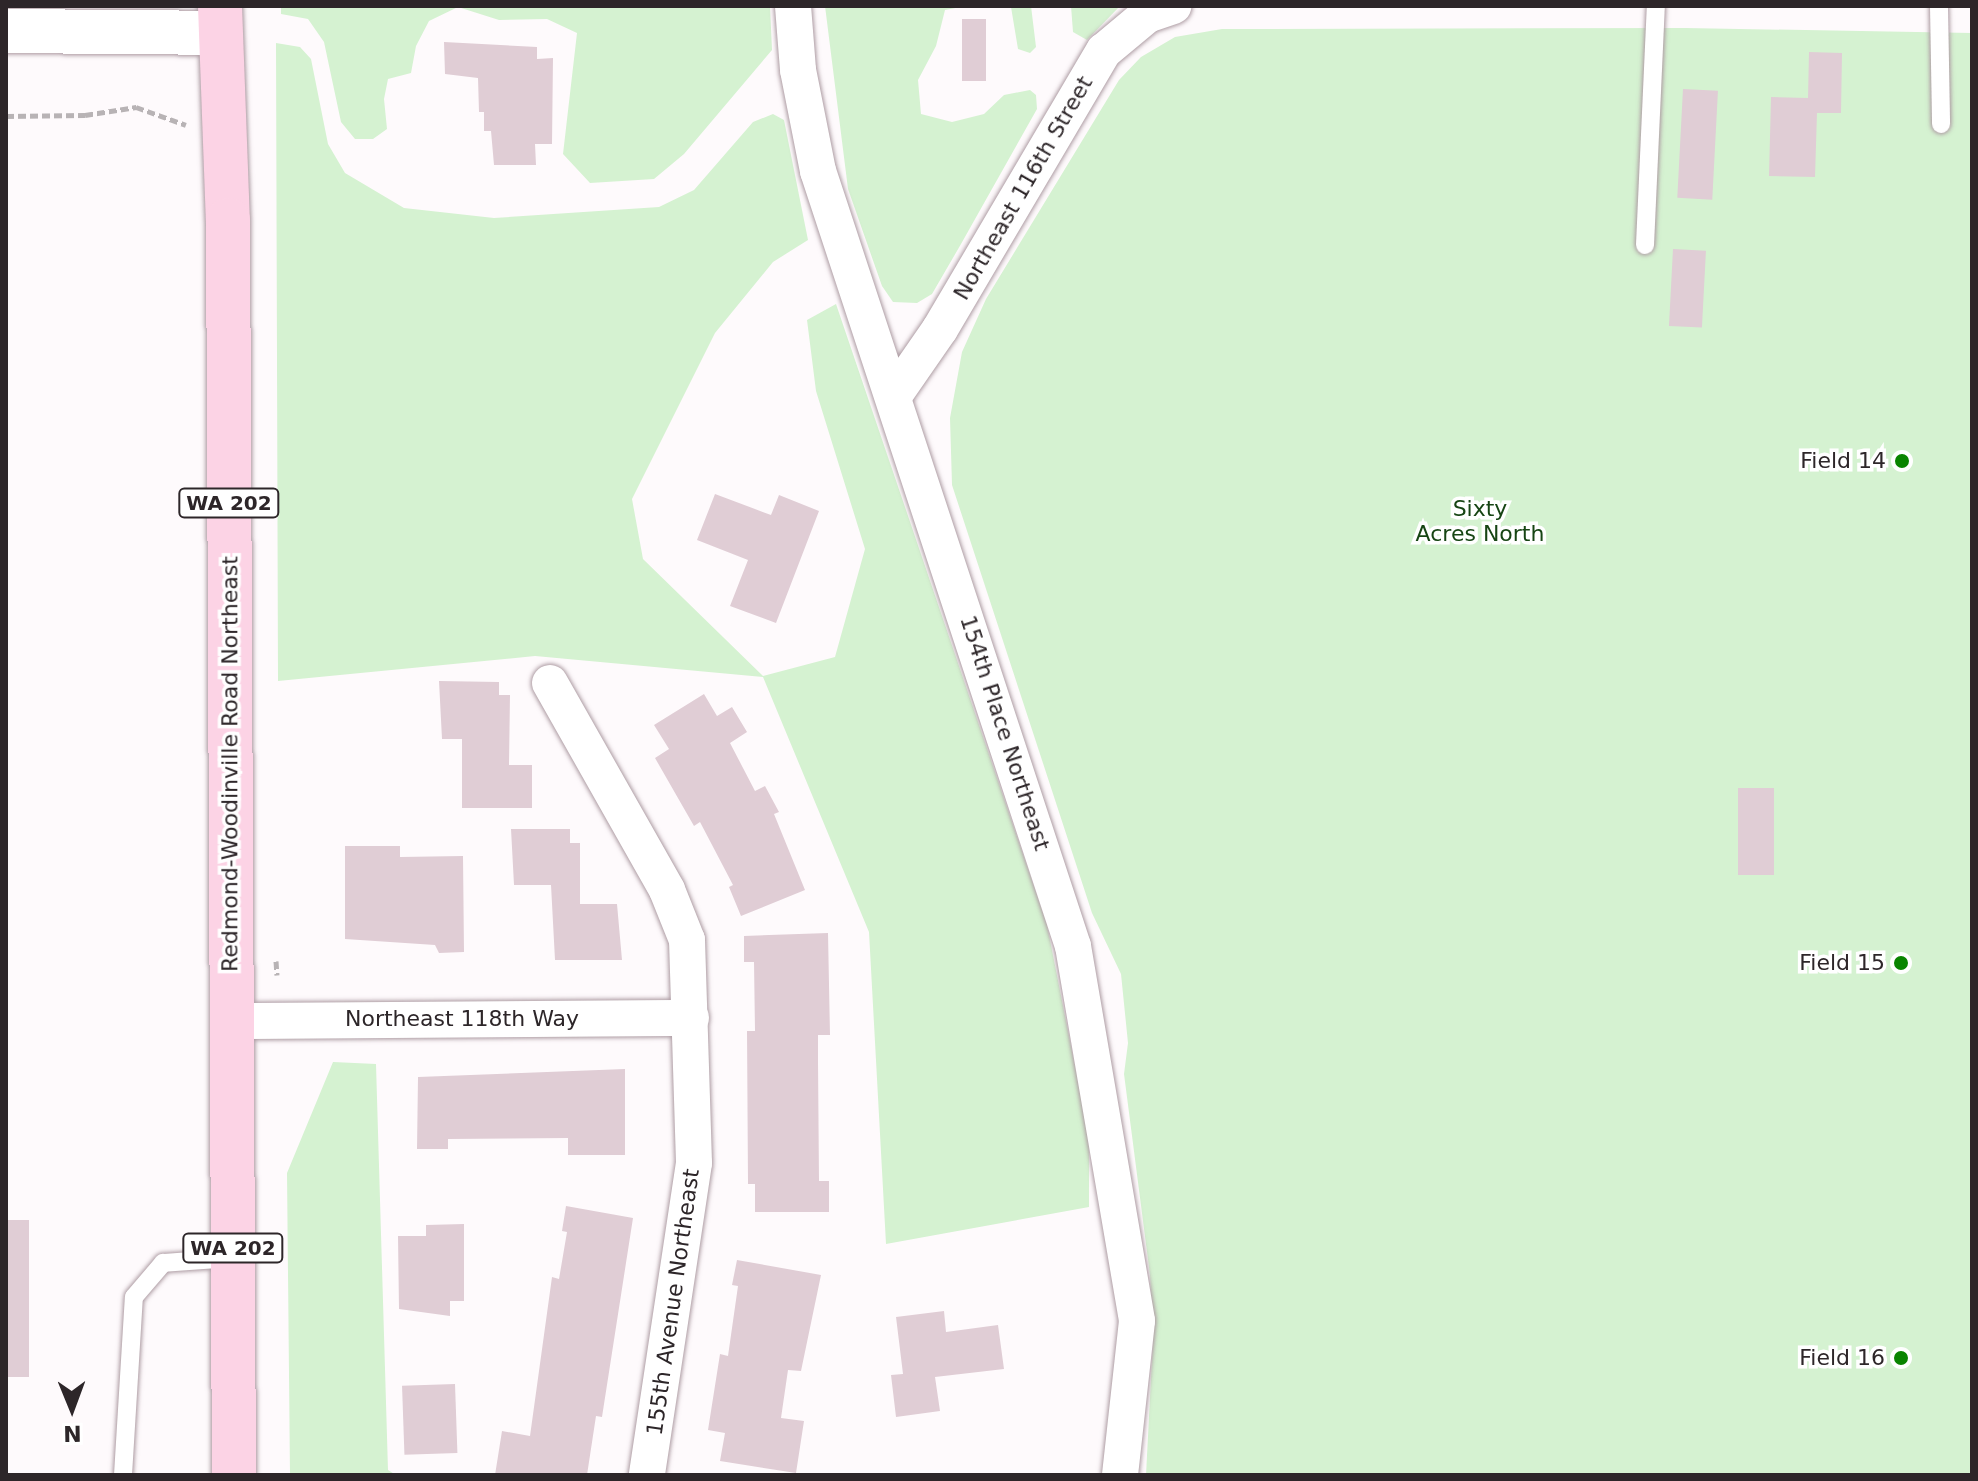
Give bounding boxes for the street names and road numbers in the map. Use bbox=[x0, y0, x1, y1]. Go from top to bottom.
street label: Northeast 116th Street bbox=[948, 71, 1098, 305]
road number: WA 202 bbox=[177, 487, 281, 519]
street label: Redmond-Woodinville Road Northeast bbox=[217, 556, 243, 972]
street label: 154th Place Northeast bbox=[954, 612, 1056, 854]
street label: Northeast 118th Way bbox=[345, 1006, 579, 1032]
street label: 155th Avenue Northeast bbox=[641, 1167, 705, 1437]
road number: WA 202 bbox=[181, 1232, 285, 1264]

